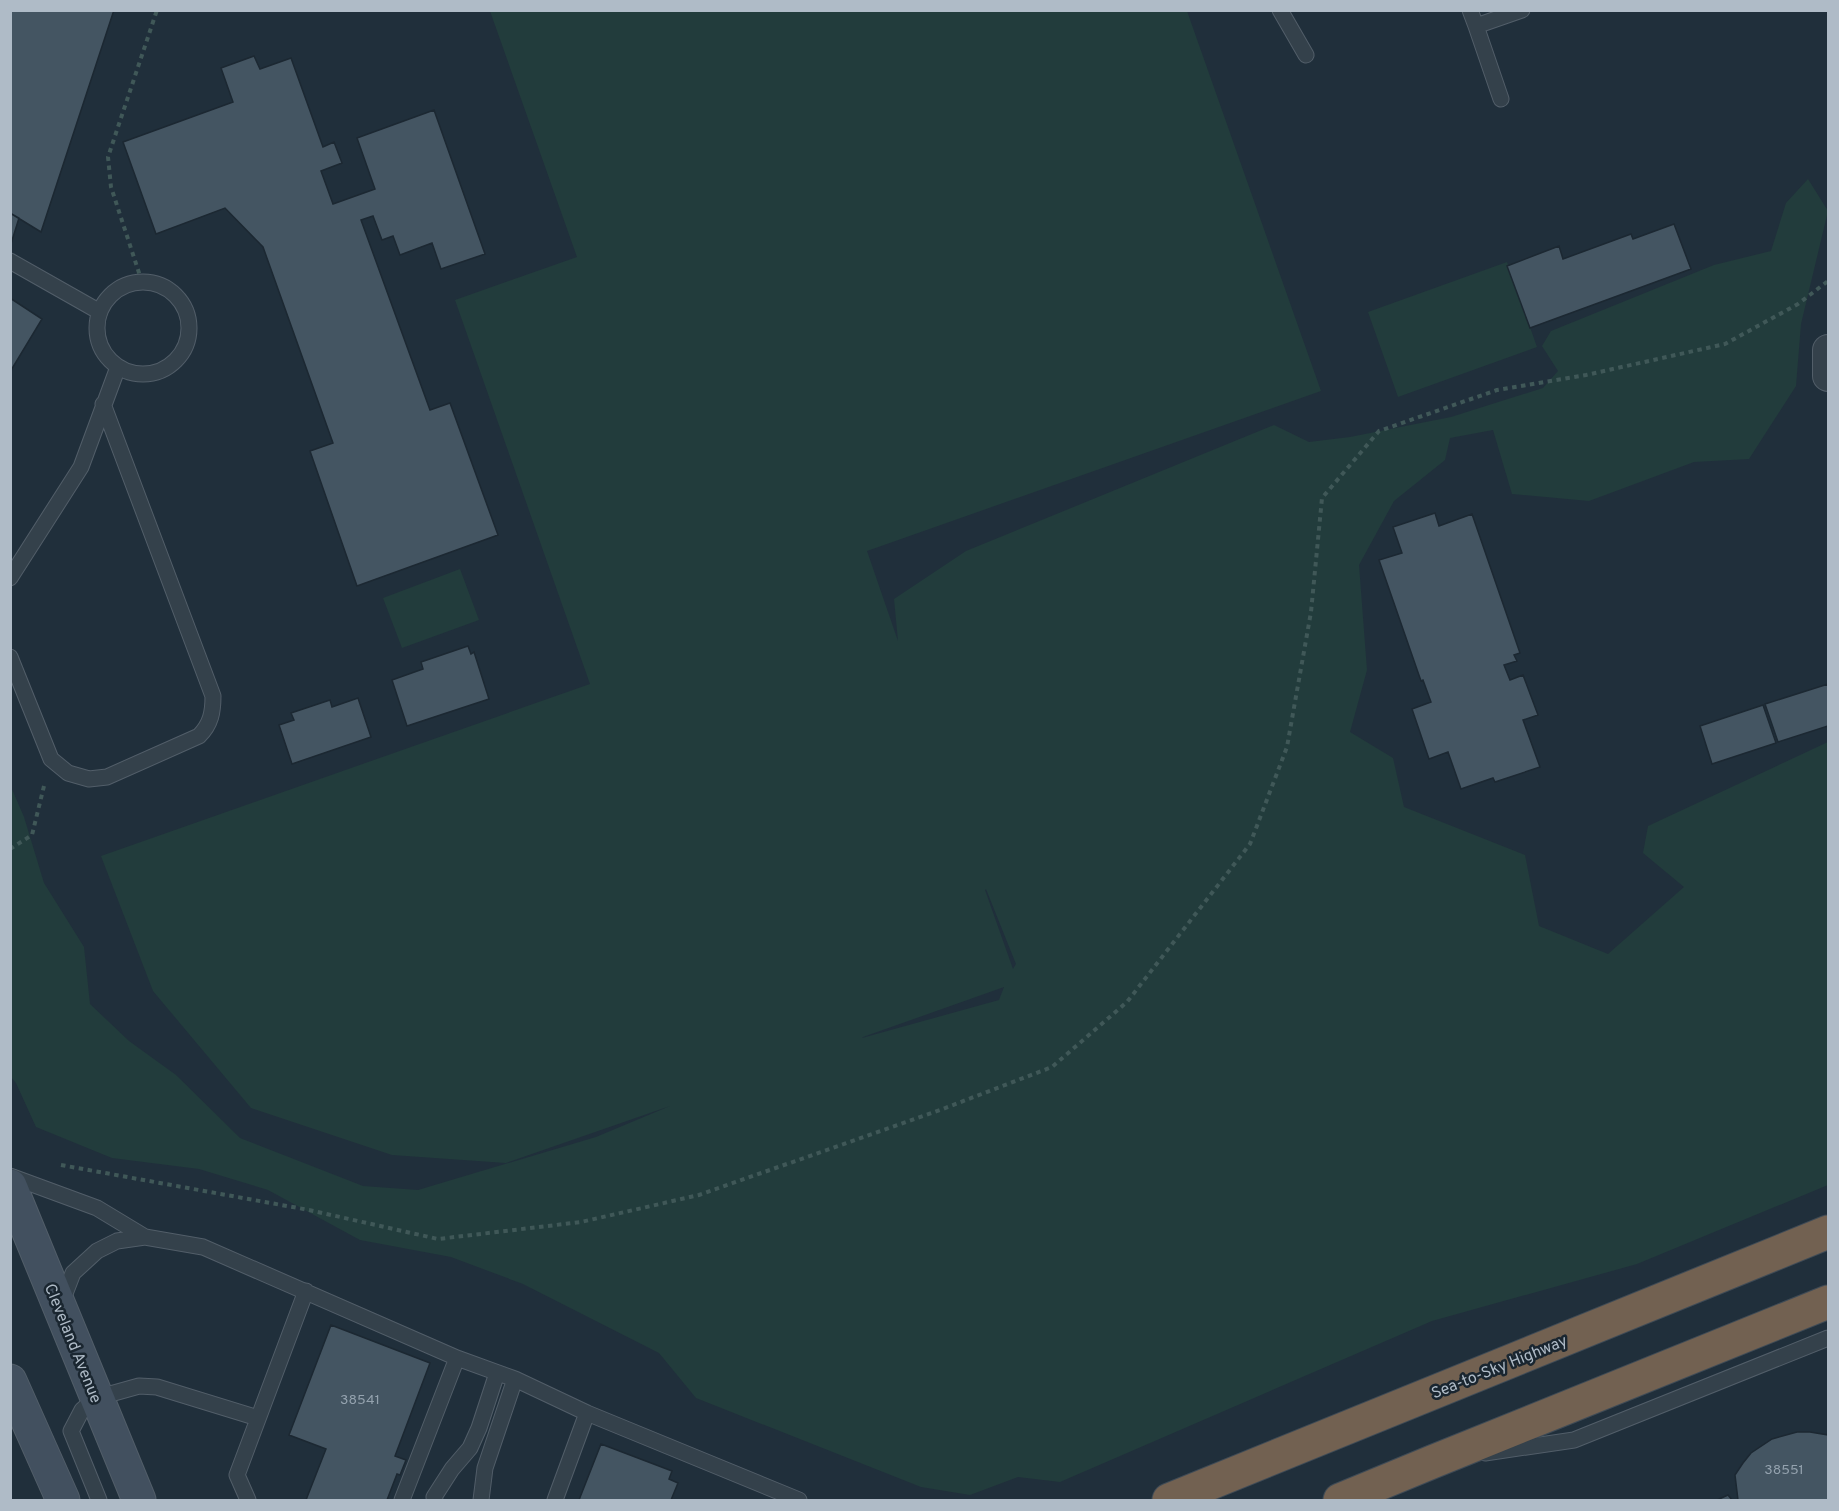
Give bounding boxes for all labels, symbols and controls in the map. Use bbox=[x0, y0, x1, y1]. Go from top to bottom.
street label: Cleveland Avenue bbox=[39, 1281, 105, 1406]
street label: Sea-to-Sky Highway bbox=[1429, 1331, 1571, 1404]
house number: 38541 bbox=[340, 1392, 380, 1409]
house number: 38551 bbox=[1764, 1462, 1804, 1479]

